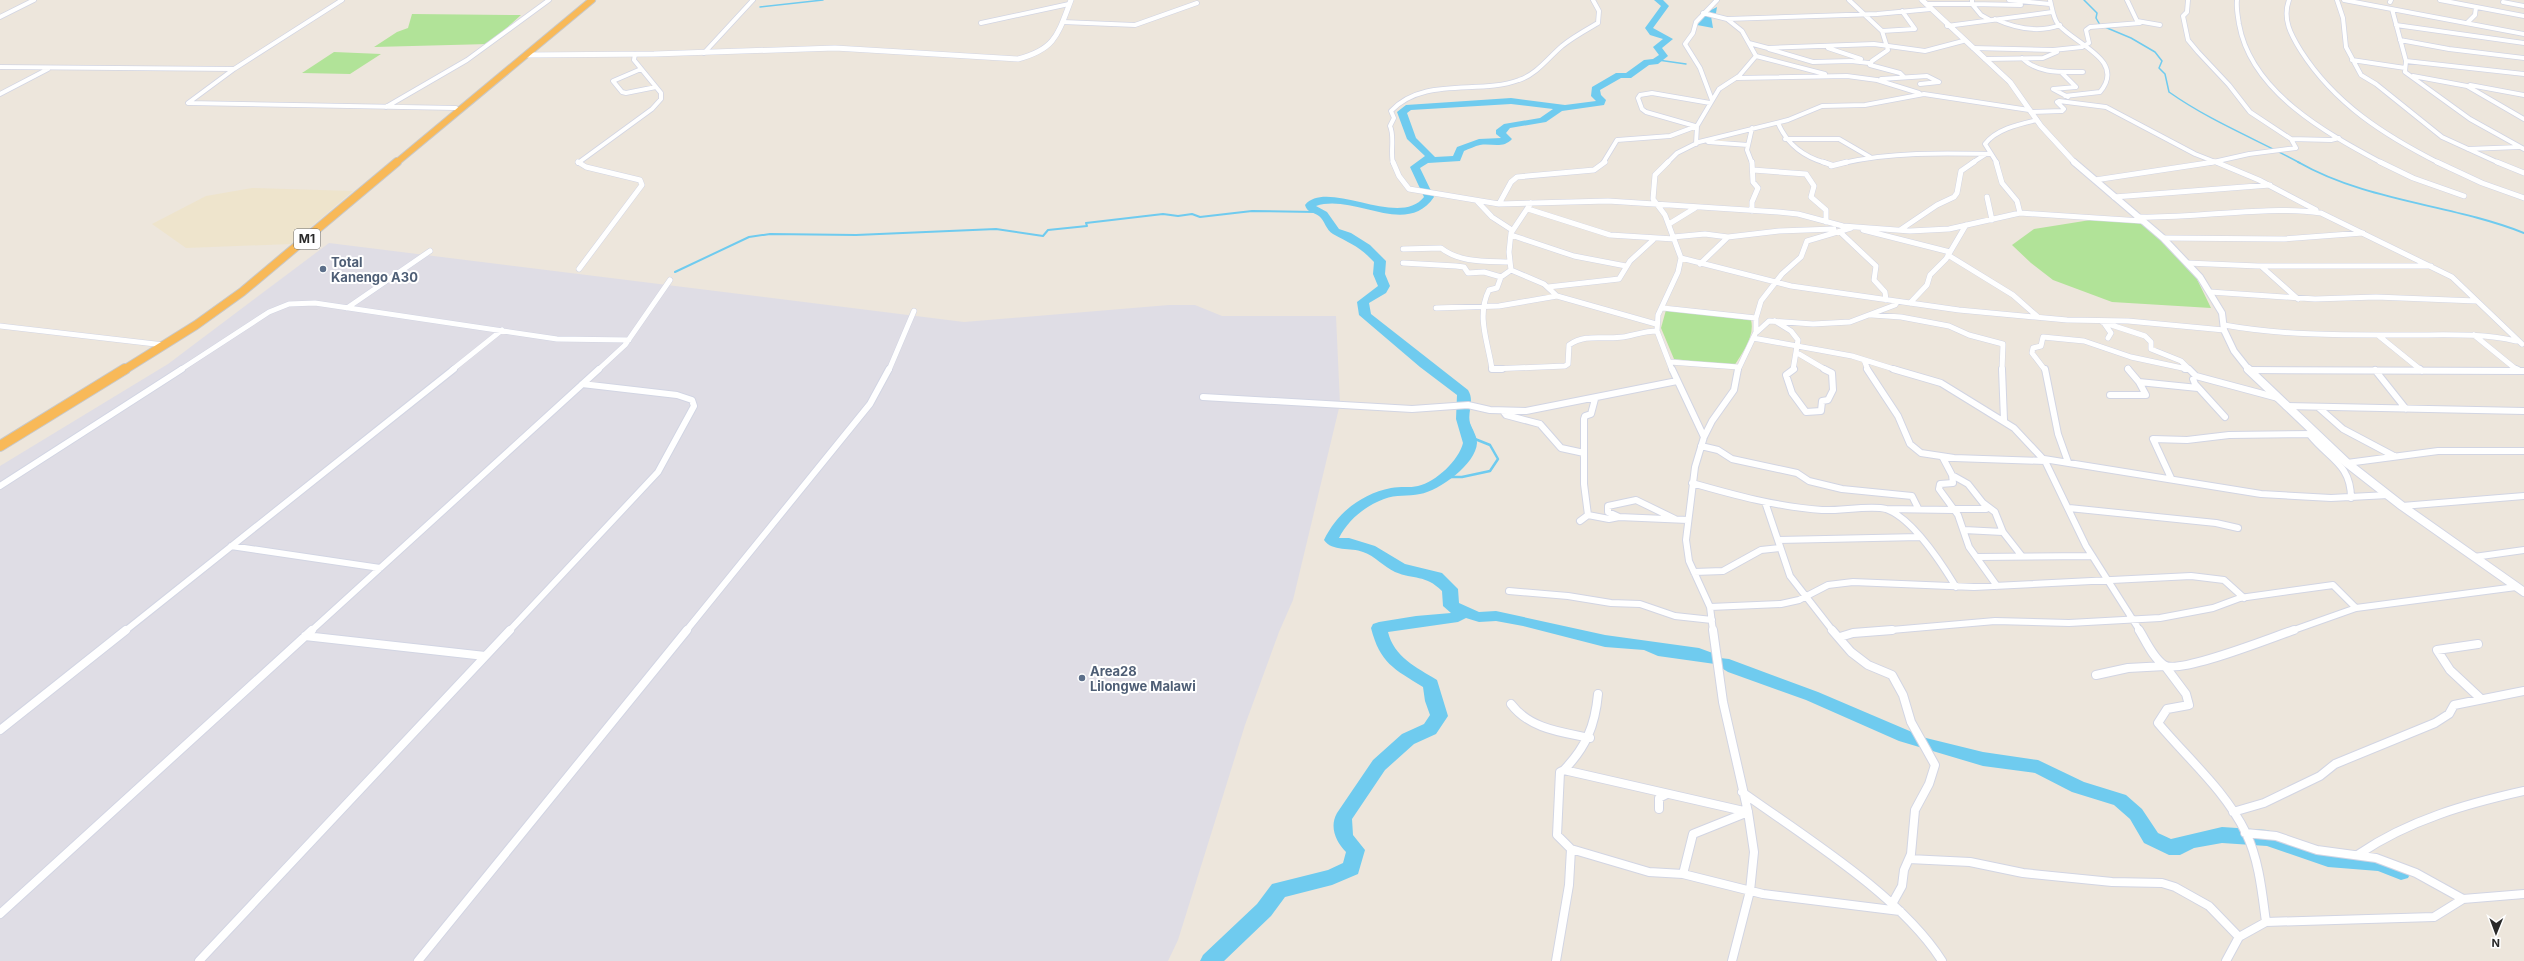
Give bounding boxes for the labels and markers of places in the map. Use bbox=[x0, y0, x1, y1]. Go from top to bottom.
place label: Total Kanengo A30 bbox=[331, 254, 418, 285]
marker: Total Kanengo A30 bbox=[318, 264, 328, 274]
place label: Area28 Lilongwe Malawi bbox=[1090, 663, 1196, 694]
marker: Area28 Lilongwe Malawi bbox=[1077, 673, 1087, 683]

